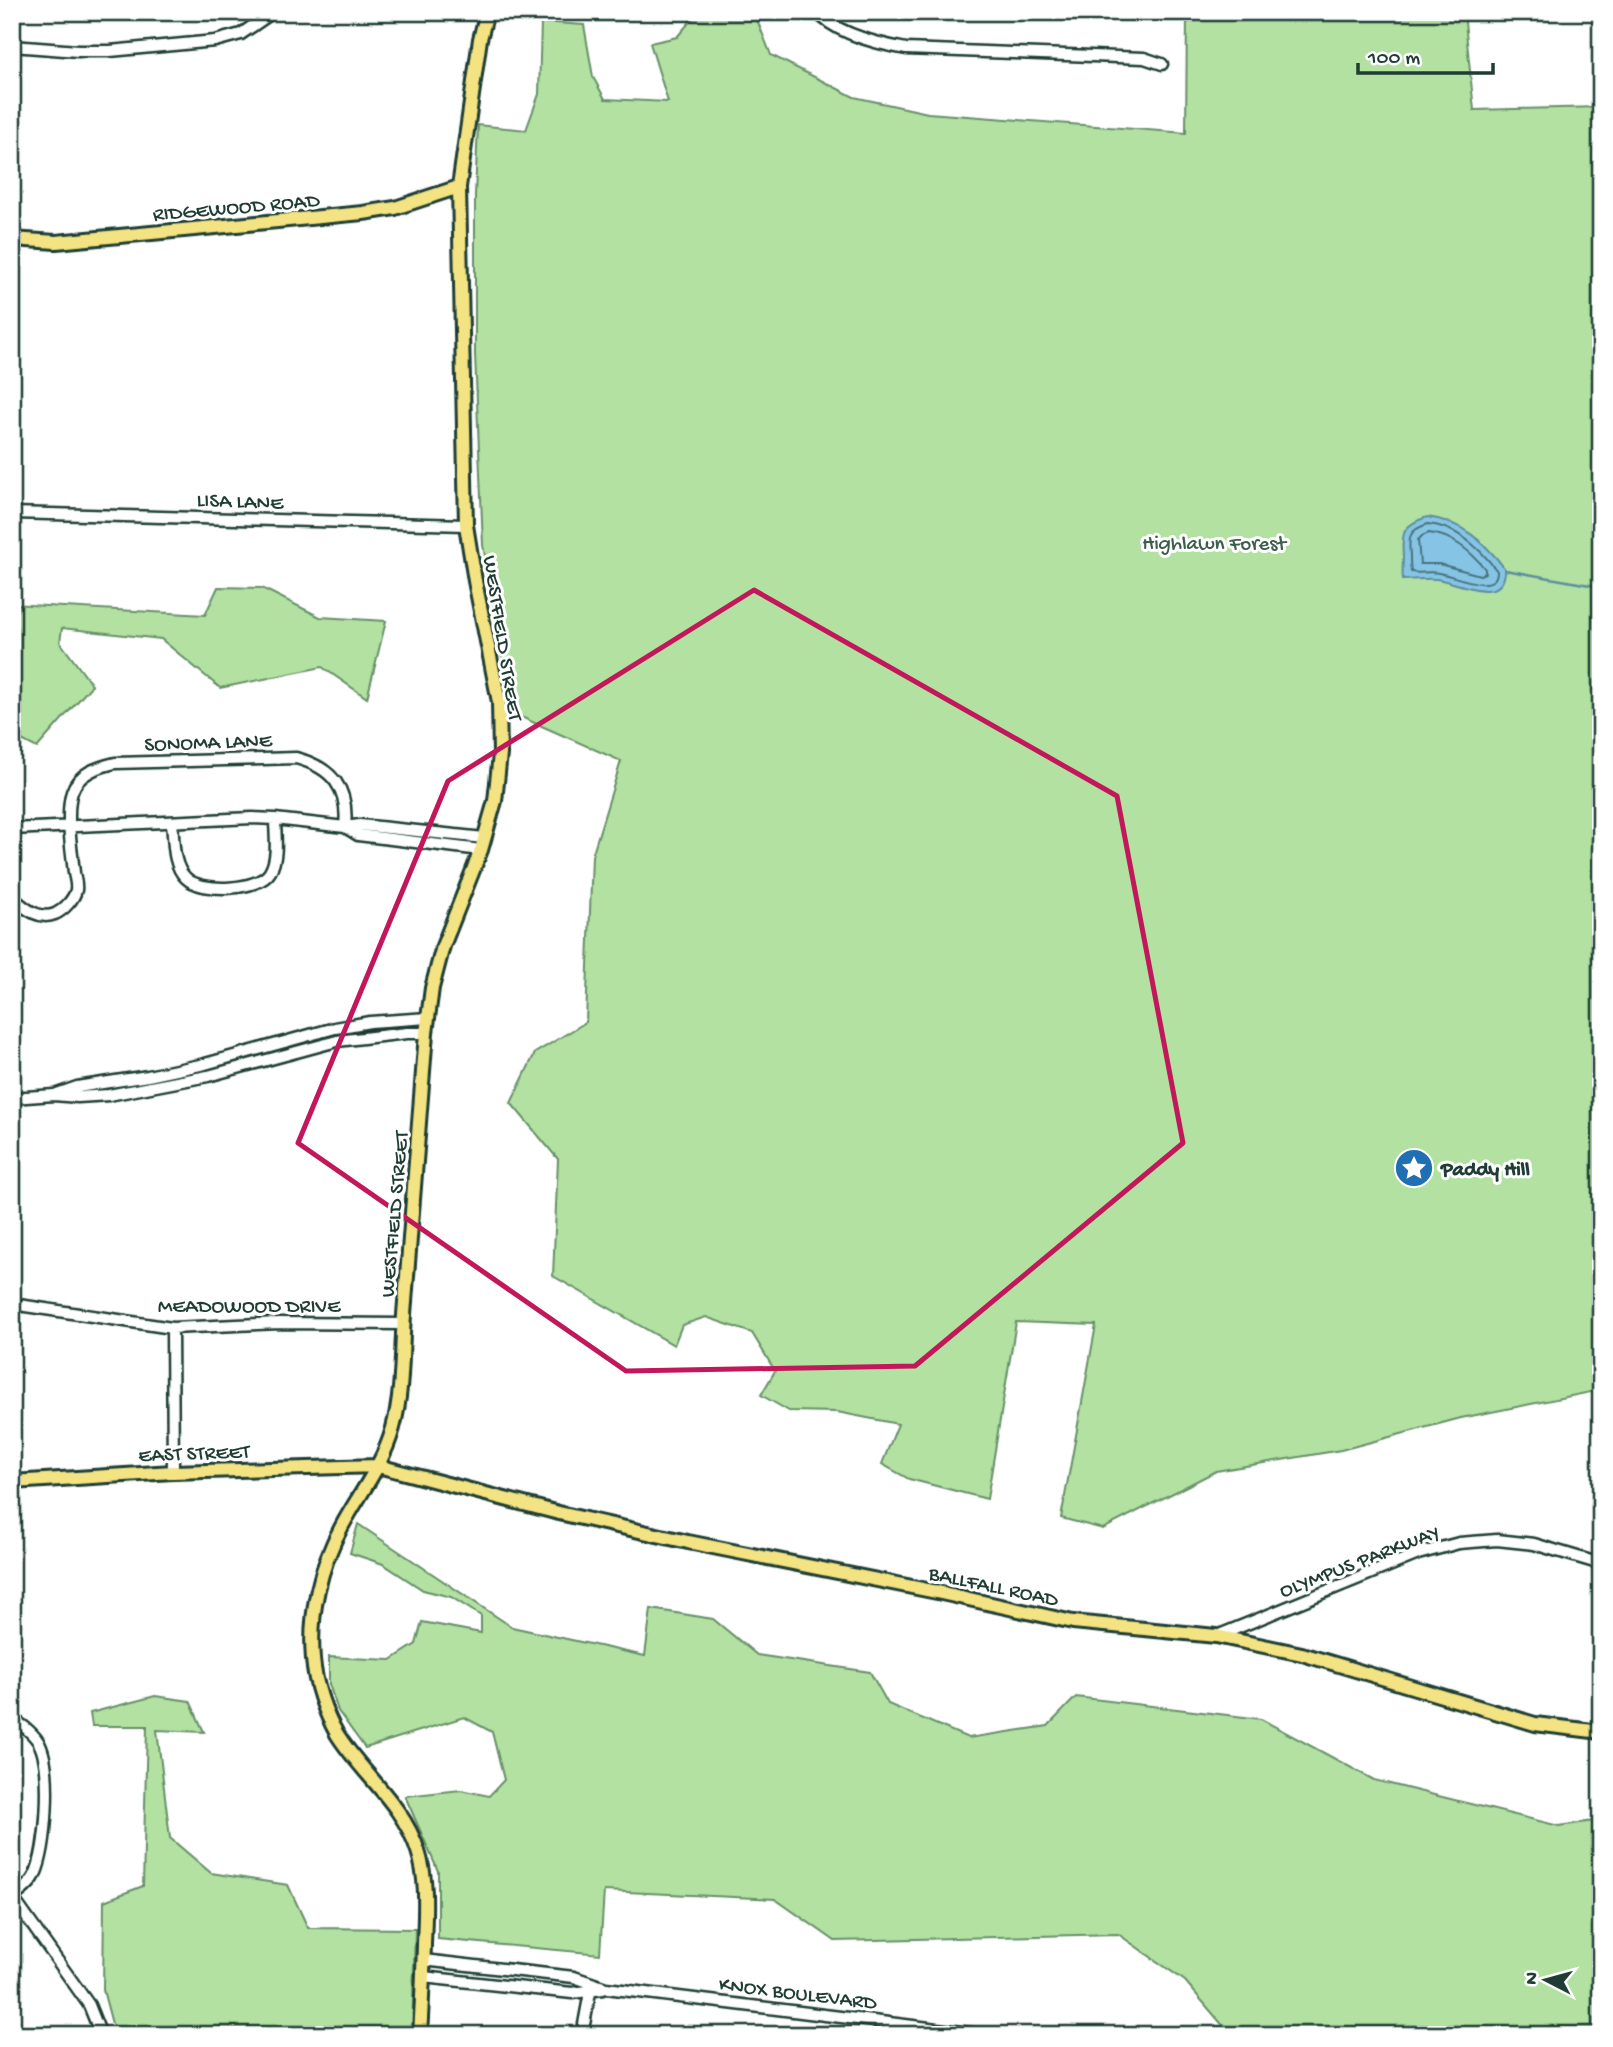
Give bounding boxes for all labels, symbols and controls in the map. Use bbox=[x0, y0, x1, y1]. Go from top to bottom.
scale bar bbox=[1358, 32, 1492, 76]
text: 100 m bbox=[1367, 47, 1420, 72]
street label: RIDGEWOOD ROAD bbox=[152, 190, 321, 229]
street label: LISA LANE bbox=[196, 489, 285, 518]
park label: Highlawn Forest bbox=[1142, 533, 1288, 558]
street label: WESTFIELD STREET bbox=[475, 554, 526, 724]
street label: SONOMA LANE bbox=[144, 730, 273, 759]
street label: WESTFIELD STREET bbox=[377, 1129, 416, 1299]
place icon: Paddy Hill bbox=[1393, 1147, 1435, 1189]
place label: Paddy Hill bbox=[1440, 1159, 1530, 1184]
street label: MEADOWOOD DRIVE bbox=[158, 1296, 341, 1321]
street label: EAST STREET bbox=[138, 1441, 251, 1470]
street label: OLYMPUS PARKWAY bbox=[1277, 1521, 1444, 1605]
street label: BALLFALL ROAD bbox=[925, 1562, 1061, 1614]
north arrow bbox=[1512, 1946, 1582, 2016]
text: N bbox=[1520, 1971, 1545, 1986]
street label: KNOX BOULEVARD bbox=[717, 1973, 878, 2018]

